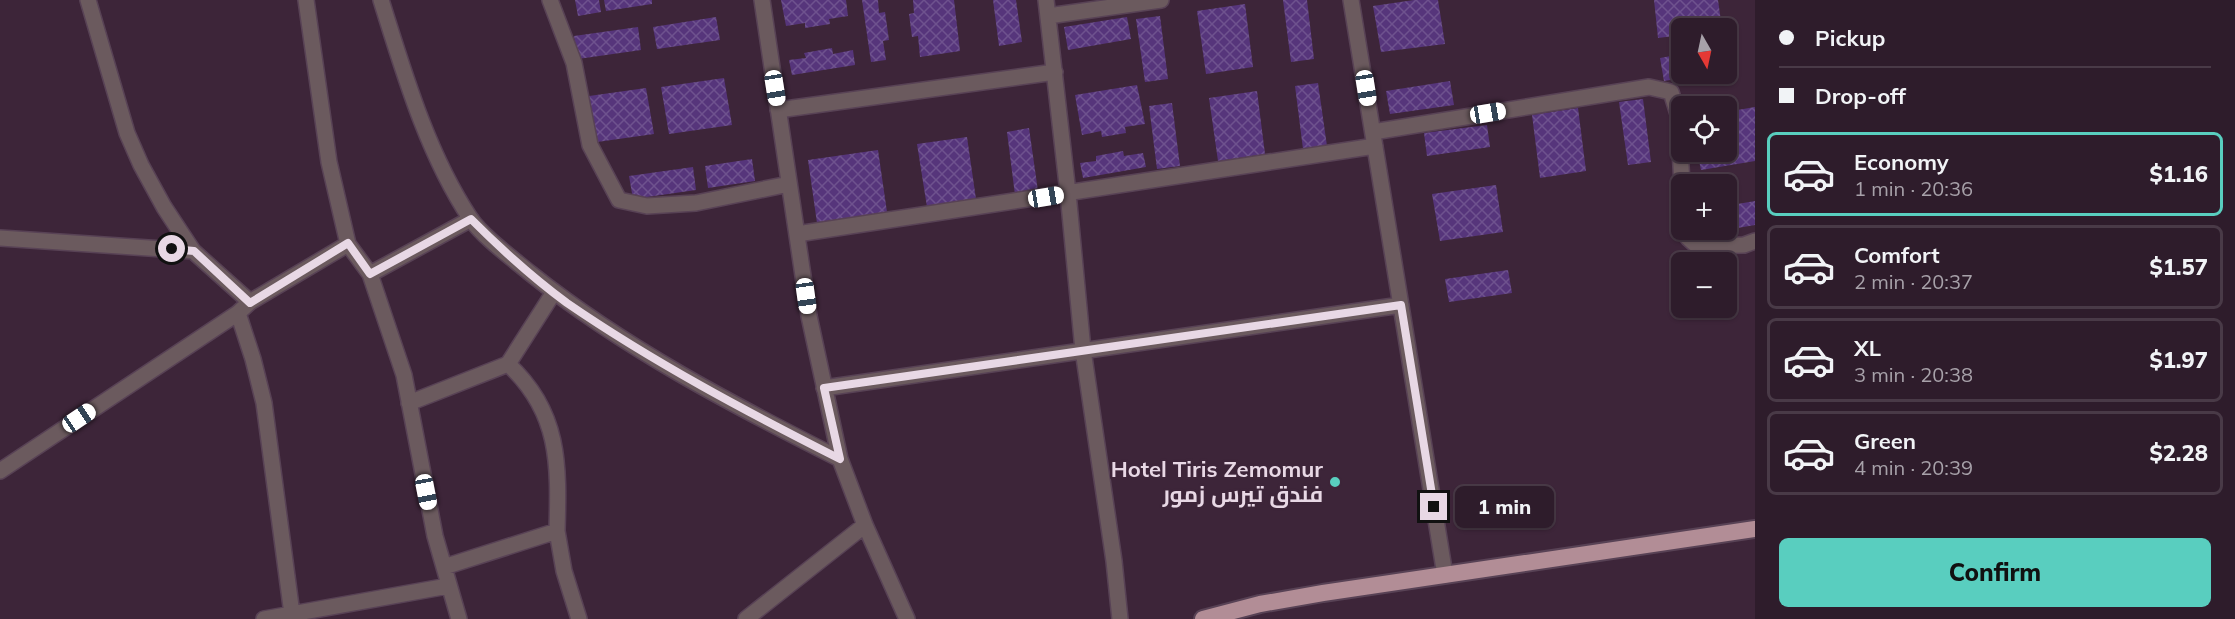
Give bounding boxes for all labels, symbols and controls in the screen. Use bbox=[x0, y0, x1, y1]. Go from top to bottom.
north arrow bbox=[1671, 18, 1737, 84]
map controls bbox=[1671, 18, 1737, 318]
text: Pickup bbox=[1815, 24, 1885, 52]
car bbox=[763, 69, 787, 107]
car bbox=[1354, 69, 1378, 107]
text: Drop-off bbox=[1815, 82, 1906, 110]
button: locate bbox=[1671, 96, 1737, 162]
car bbox=[1469, 101, 1507, 125]
icon: car bbox=[1782, 147, 1836, 201]
text: Economy bbox=[1854, 148, 1949, 176]
text: $1.16 bbox=[2149, 160, 2208, 188]
button: + bbox=[1671, 174, 1737, 240]
text: 1 min · 20:36 bbox=[1854, 176, 1973, 201]
car bbox=[1027, 185, 1065, 209]
route start bbox=[158, 235, 185, 262]
icon: car bbox=[1782, 240, 1836, 294]
text: Comfort bbox=[1854, 241, 1940, 269]
button: − bbox=[1671, 252, 1737, 318]
text: $1.57 bbox=[2149, 253, 2208, 281]
text: 2 min · 20:37 bbox=[1854, 269, 1973, 294]
car bbox=[795, 277, 817, 315]
icon: car bbox=[1782, 333, 1836, 387]
text: XL bbox=[1854, 334, 1881, 362]
text: $1.97 bbox=[2149, 346, 2208, 374]
text: 3 min · 20:38 bbox=[1854, 362, 1973, 387]
car bbox=[59, 400, 99, 436]
icon: car bbox=[1782, 426, 1836, 480]
text: Green bbox=[1854, 427, 1916, 455]
text: $2.28 bbox=[2149, 439, 2208, 467]
place label: Hotel Tiris Zemomur فندق تيرس زمور bbox=[1111, 455, 1323, 508]
text: 4 min · 20:39 bbox=[1854, 455, 1973, 480]
car bbox=[414, 473, 438, 511]
marker: Hotel Tiris Zemomur فندق تيرس زمور bbox=[1328, 475, 1342, 489]
callout: 1 min bbox=[1455, 486, 1554, 528]
route end bbox=[1420, 493, 1447, 520]
text: 1 min bbox=[1478, 494, 1531, 519]
button: Confirm bbox=[1779, 538, 2211, 607]

